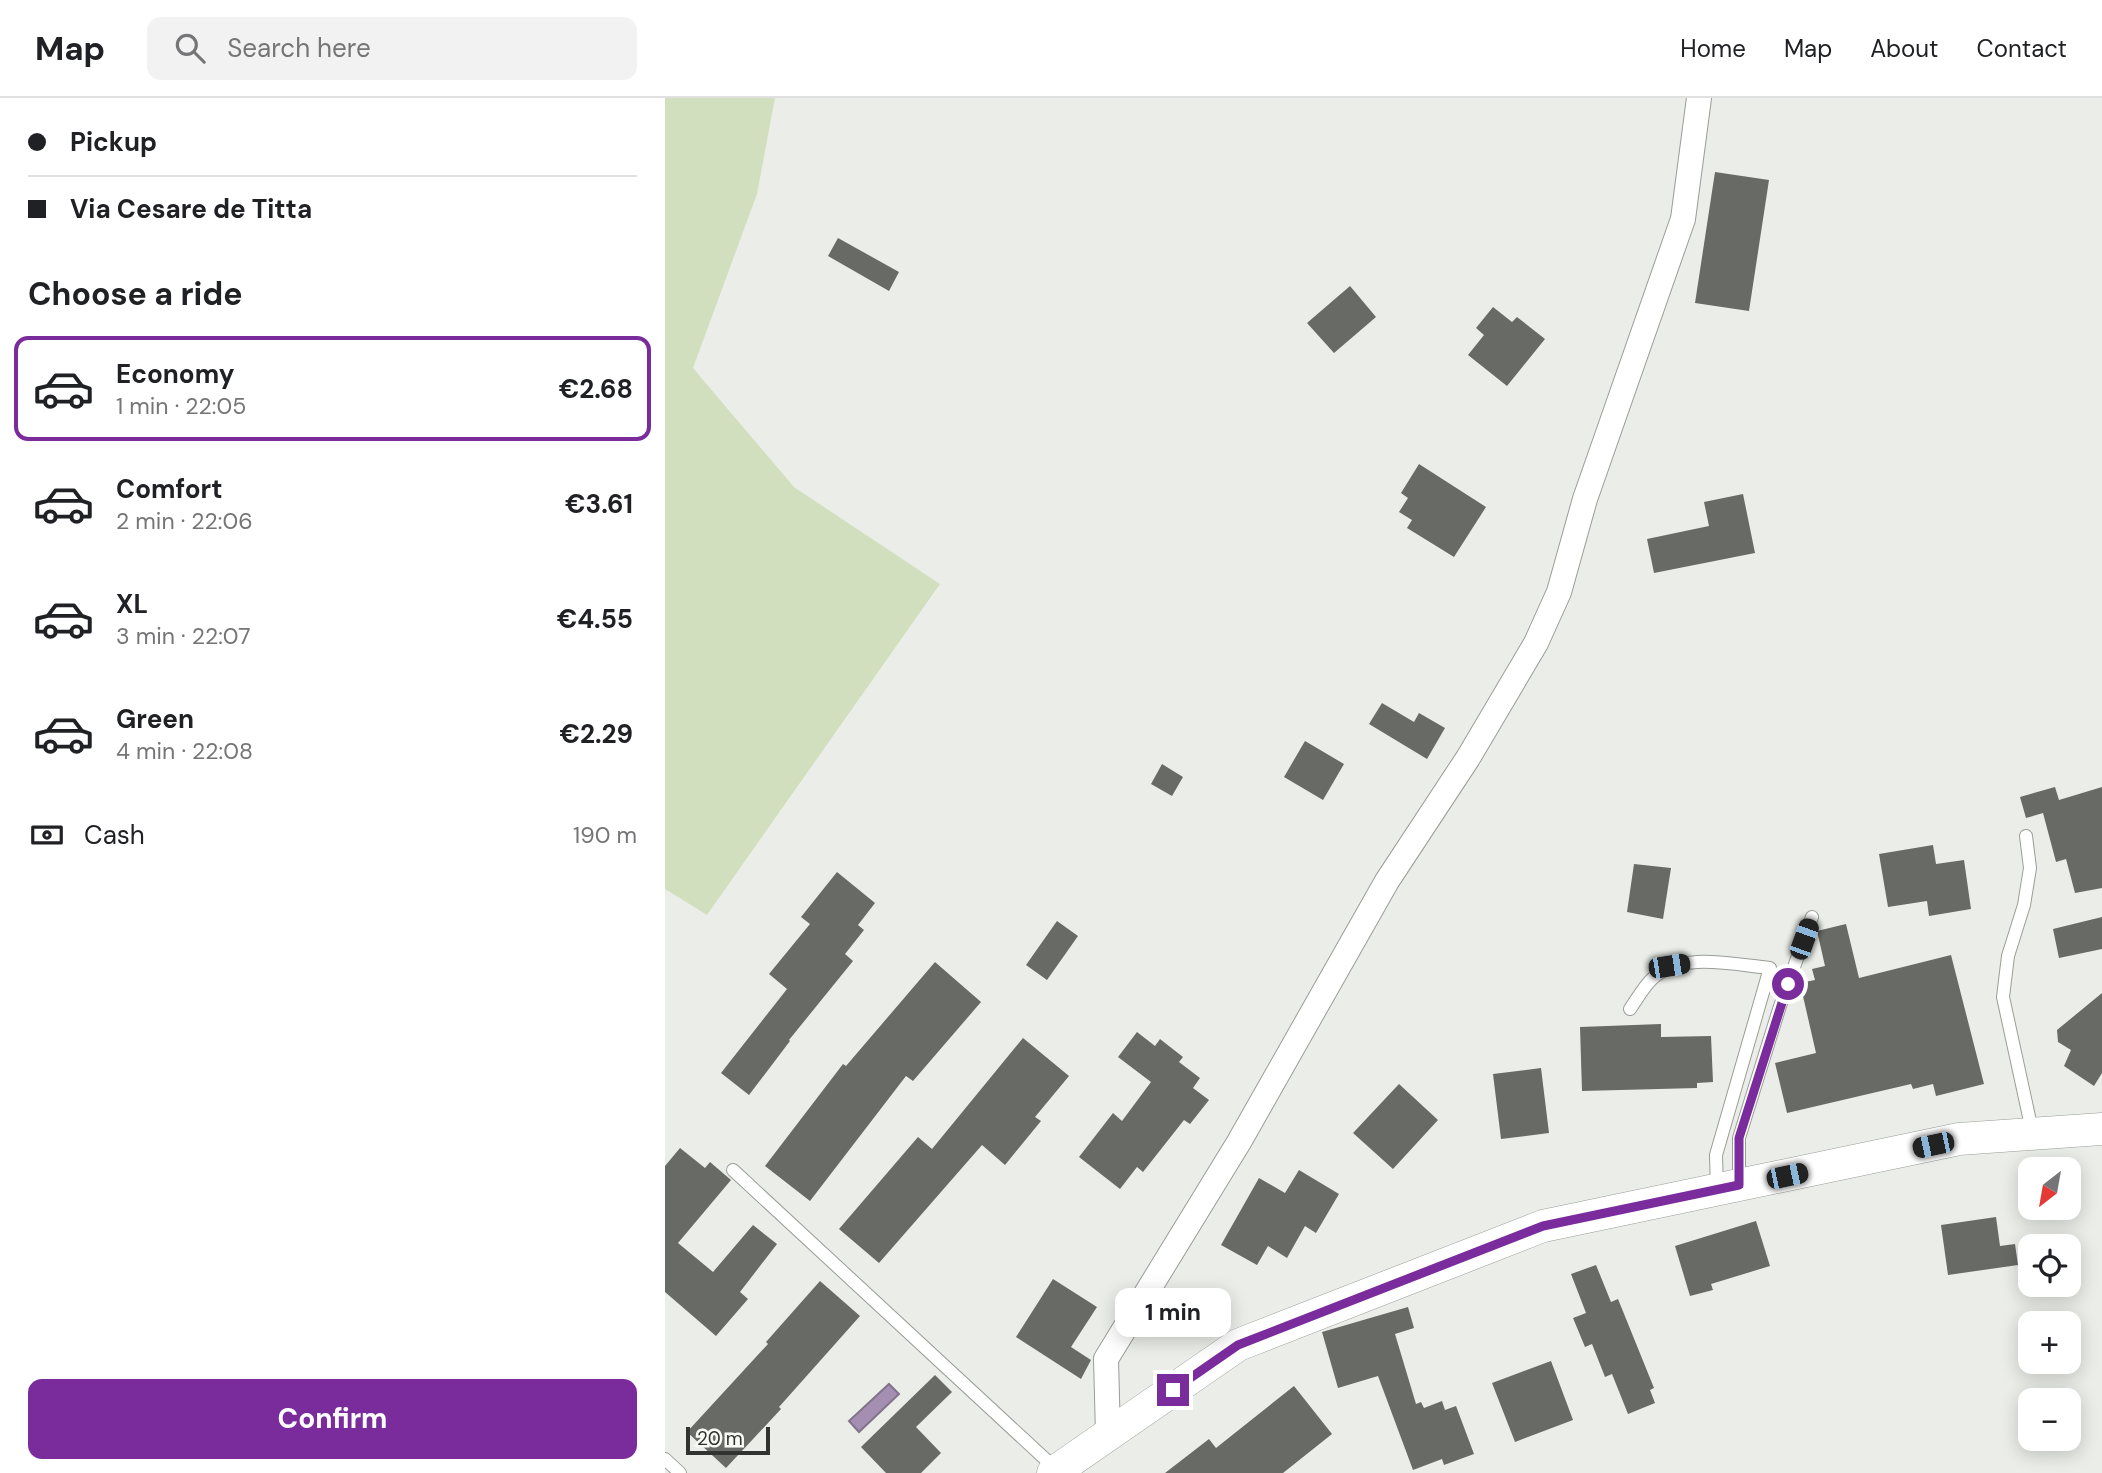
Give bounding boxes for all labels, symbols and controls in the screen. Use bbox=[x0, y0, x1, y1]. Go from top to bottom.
search box bbox=[147, 17, 637, 80]
text: Map bbox=[35, 27, 105, 70]
icon: search bbox=[171, 29, 209, 67]
text: Search here bbox=[227, 31, 371, 65]
text: Home bbox=[1680, 33, 1746, 64]
text: Map bbox=[1784, 33, 1832, 64]
text: About bbox=[1870, 33, 1939, 64]
text: Contact bbox=[1977, 33, 2067, 64]
text: Pickup bbox=[70, 125, 157, 159]
text: Via Cesare de Titta bbox=[70, 192, 312, 226]
text: Choose a ride bbox=[28, 273, 243, 315]
icon: car bbox=[32, 357, 95, 420]
text: Economy bbox=[116, 357, 234, 391]
text: €2.68 bbox=[559, 372, 633, 406]
text: 1 min · 22:05 bbox=[116, 391, 246, 421]
icon: car bbox=[32, 472, 95, 535]
text: Comfort bbox=[116, 472, 222, 506]
text: €3.61 bbox=[565, 487, 633, 521]
text: 2 min · 22:06 bbox=[116, 506, 253, 536]
icon: car bbox=[32, 587, 95, 650]
text: XL bbox=[116, 587, 148, 621]
text: €4.55 bbox=[557, 602, 633, 636]
text: 3 min · 22:07 bbox=[116, 621, 251, 651]
icon: car bbox=[32, 702, 95, 765]
text: Green bbox=[116, 702, 194, 736]
text: €2.29 bbox=[560, 717, 633, 751]
text: 4 min · 22:08 bbox=[116, 736, 253, 766]
icon: cash bbox=[28, 816, 66, 854]
text: Cash bbox=[84, 818, 145, 852]
text: 190 m bbox=[573, 820, 637, 850]
car bbox=[1787, 916, 1822, 962]
car bbox=[1647, 952, 1692, 980]
route start bbox=[1772, 968, 1804, 1000]
car bbox=[1911, 1130, 1956, 1160]
north arrow bbox=[2018, 1157, 2081, 1220]
map controls bbox=[2018, 1157, 2081, 1451]
car bbox=[1765, 1161, 1810, 1191]
button: locate bbox=[2018, 1234, 2081, 1297]
callout: 1 min bbox=[1115, 1288, 1231, 1338]
text: 1 min bbox=[1145, 1297, 1201, 1327]
button: + bbox=[2018, 1311, 2081, 1374]
route end bbox=[1157, 1374, 1189, 1406]
button: Confirm bbox=[28, 1379, 637, 1459]
button: − bbox=[2018, 1388, 2081, 1451]
scale bar bbox=[686, 1424, 770, 1456]
text: 20 m bbox=[697, 1426, 743, 1451]

